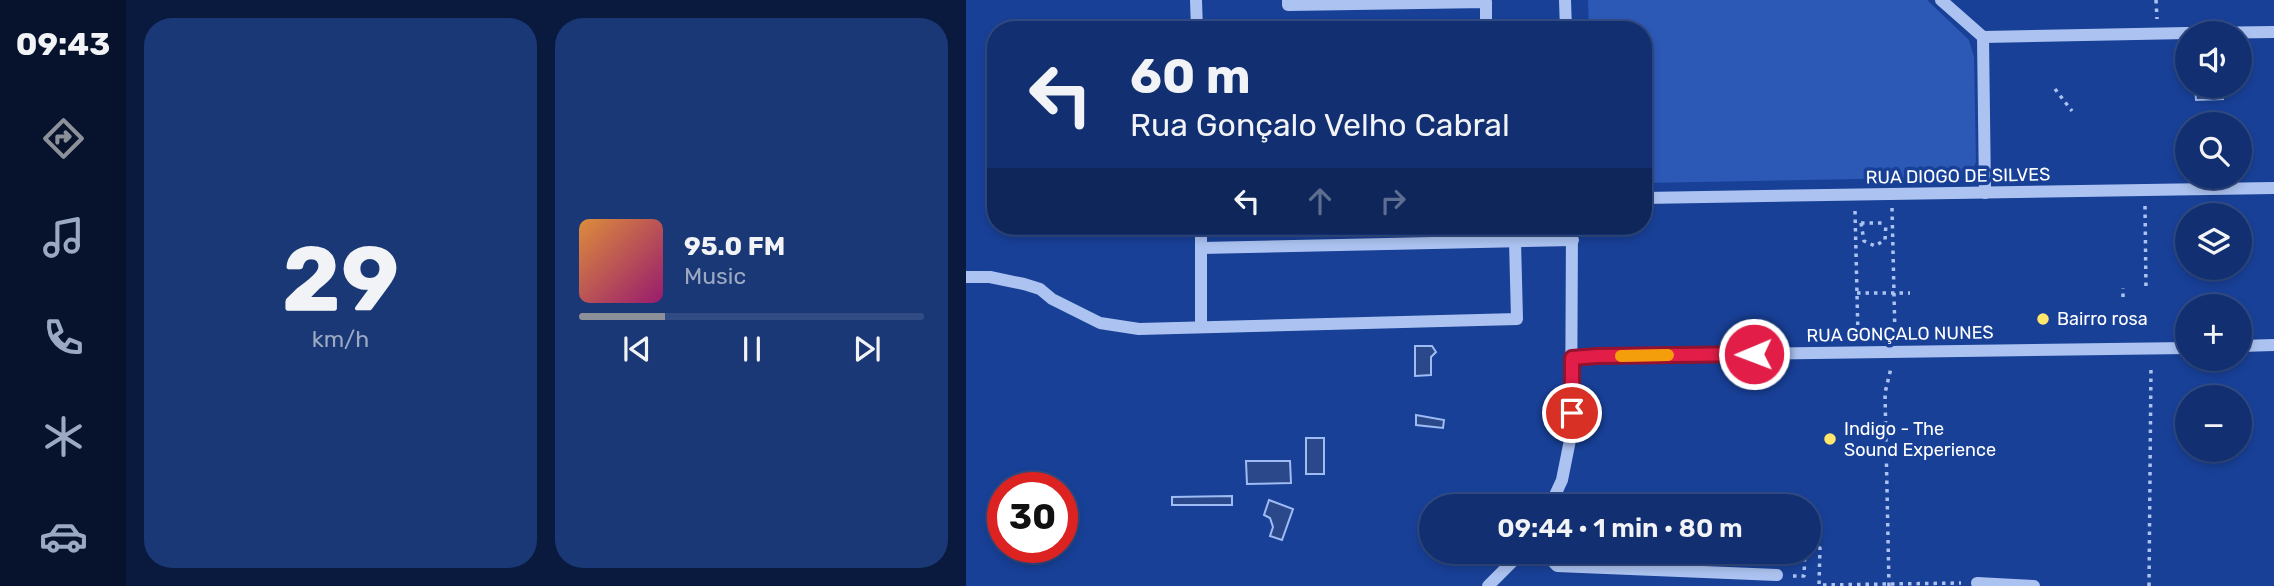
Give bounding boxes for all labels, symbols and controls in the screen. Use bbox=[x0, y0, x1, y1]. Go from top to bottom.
map controls bbox=[2175, 21, 2252, 462]
button: sound bbox=[2175, 21, 2252, 98]
text: 09:43 bbox=[16, 25, 110, 63]
text: 60 m bbox=[1130, 47, 1251, 105]
icon: left bbox=[1015, 49, 1106, 140]
text: Rua Gonçalo Velho Cabral bbox=[1130, 106, 1510, 144]
button: search bbox=[2175, 112, 2252, 189]
icon: directions bbox=[39, 114, 88, 163]
street label: RUA DIOGO DE SILVES bbox=[1865, 163, 2051, 189]
icon: left bbox=[1228, 182, 1266, 220]
icon: ahead bbox=[1301, 182, 1339, 220]
icon: right bbox=[1374, 182, 1412, 220]
button: layers bbox=[2175, 203, 2252, 280]
icon: music bbox=[39, 213, 88, 262]
text: 29 bbox=[282, 225, 399, 333]
text: 95.0 FM bbox=[684, 231, 785, 262]
text: Music bbox=[684, 262, 746, 290]
button: + bbox=[2175, 294, 2252, 371]
place label: Bairro rosa bbox=[2057, 308, 2148, 330]
marker: Bairro rosa bbox=[2035, 311, 2051, 327]
icon: phone bbox=[39, 313, 88, 362]
position arrow bbox=[1717, 317, 1791, 391]
street label: RUA GONÇALO NUNES bbox=[1806, 321, 1994, 347]
text: km/h bbox=[312, 325, 369, 353]
icon: previous bbox=[618, 330, 656, 368]
icon: pause bbox=[733, 330, 771, 368]
icon: next bbox=[848, 330, 886, 368]
pin bbox=[1542, 383, 1602, 443]
button: − bbox=[2175, 385, 2252, 462]
icon: arrive bbox=[1553, 394, 1591, 432]
icon: climate bbox=[39, 412, 88, 461]
place label: Indigo - The Sound Experience bbox=[1844, 418, 1996, 461]
marker: Indigo - The Sound Experience bbox=[1822, 431, 1838, 447]
speed limit sign: 30 bbox=[987, 472, 1078, 563]
icon: car bbox=[39, 512, 88, 561]
text: 09:44 · 1 min · 80 m bbox=[1497, 513, 1743, 544]

